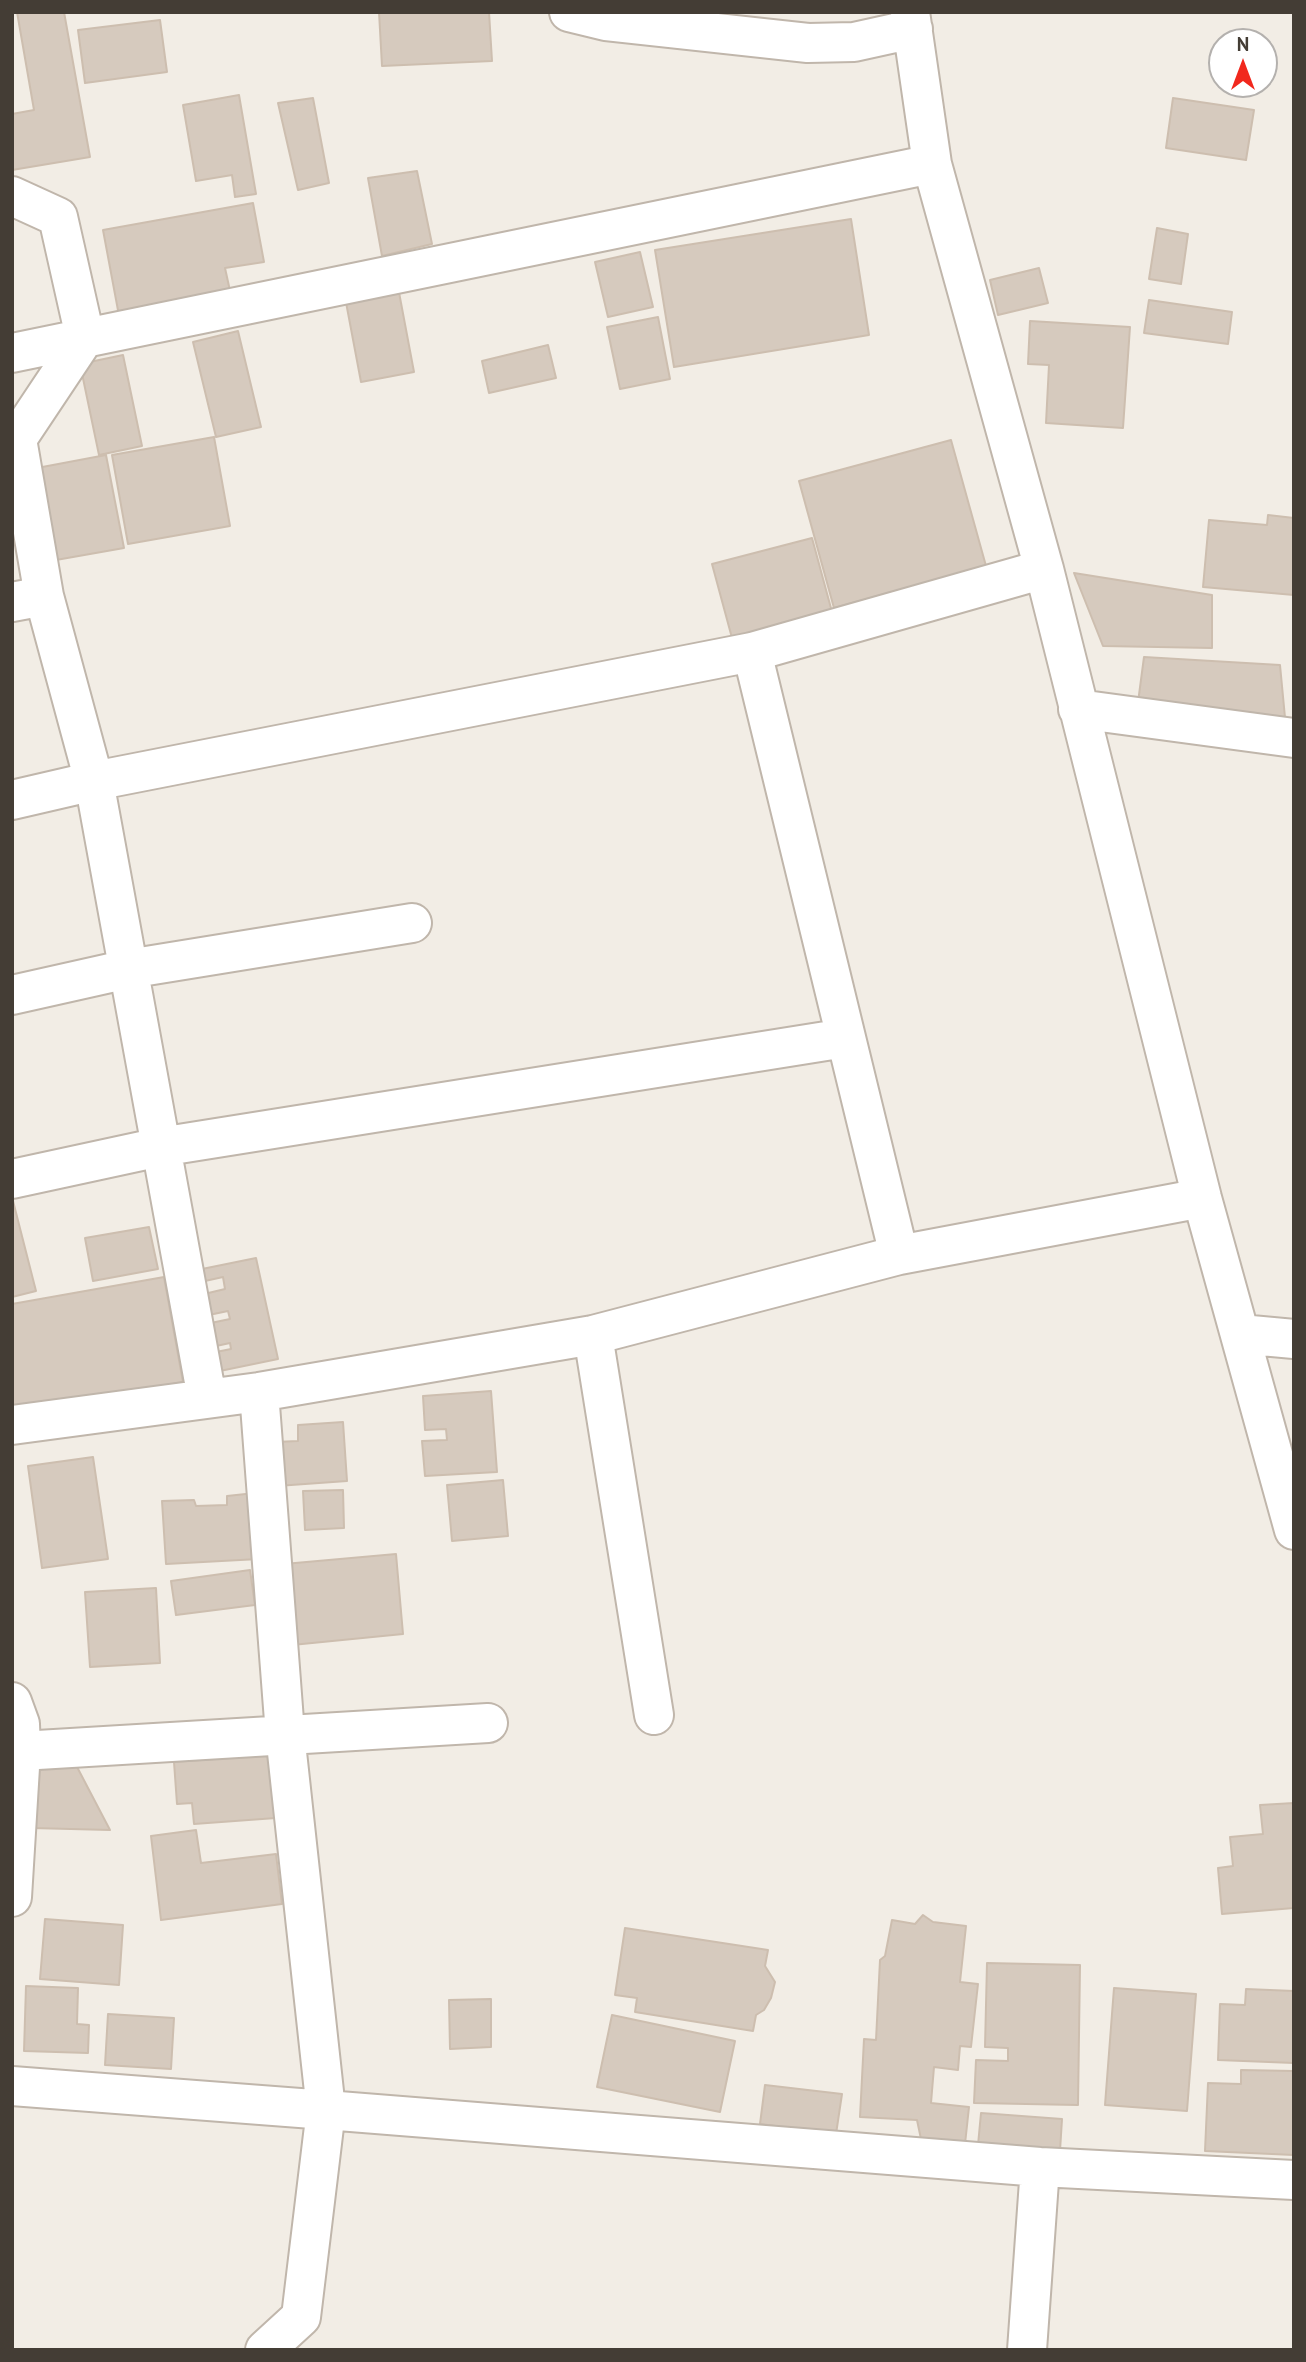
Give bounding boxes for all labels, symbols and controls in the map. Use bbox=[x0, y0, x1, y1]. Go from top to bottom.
north arrow bbox=[1208, 28, 1278, 98]
text: N bbox=[1237, 32, 1249, 56]

